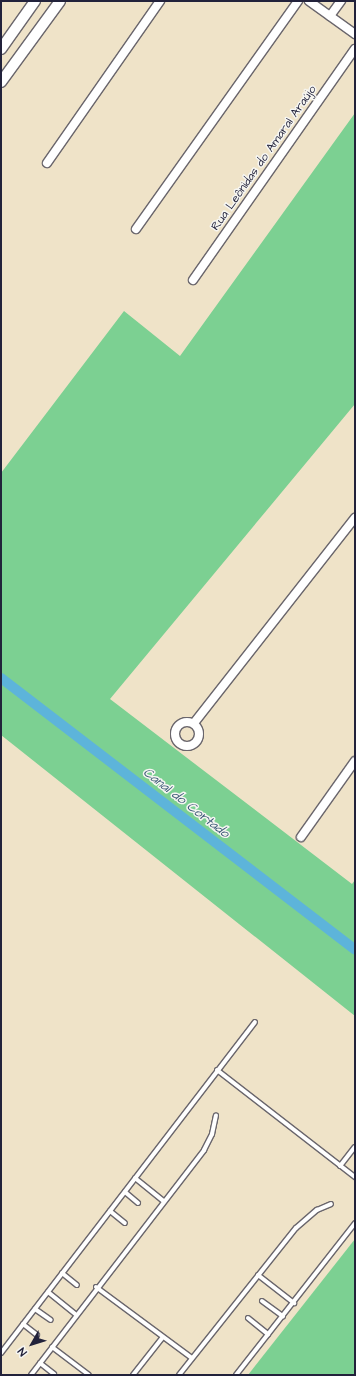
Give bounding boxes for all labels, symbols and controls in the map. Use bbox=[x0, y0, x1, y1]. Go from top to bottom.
street label: Rua Leônidas do Amaral Araújo bbox=[208, 83, 320, 233]
water label: Canal do Cortado bbox=[140, 765, 232, 841]
north arrow bbox=[12, 1324, 52, 1364]
text: N bbox=[14, 1344, 30, 1359]

